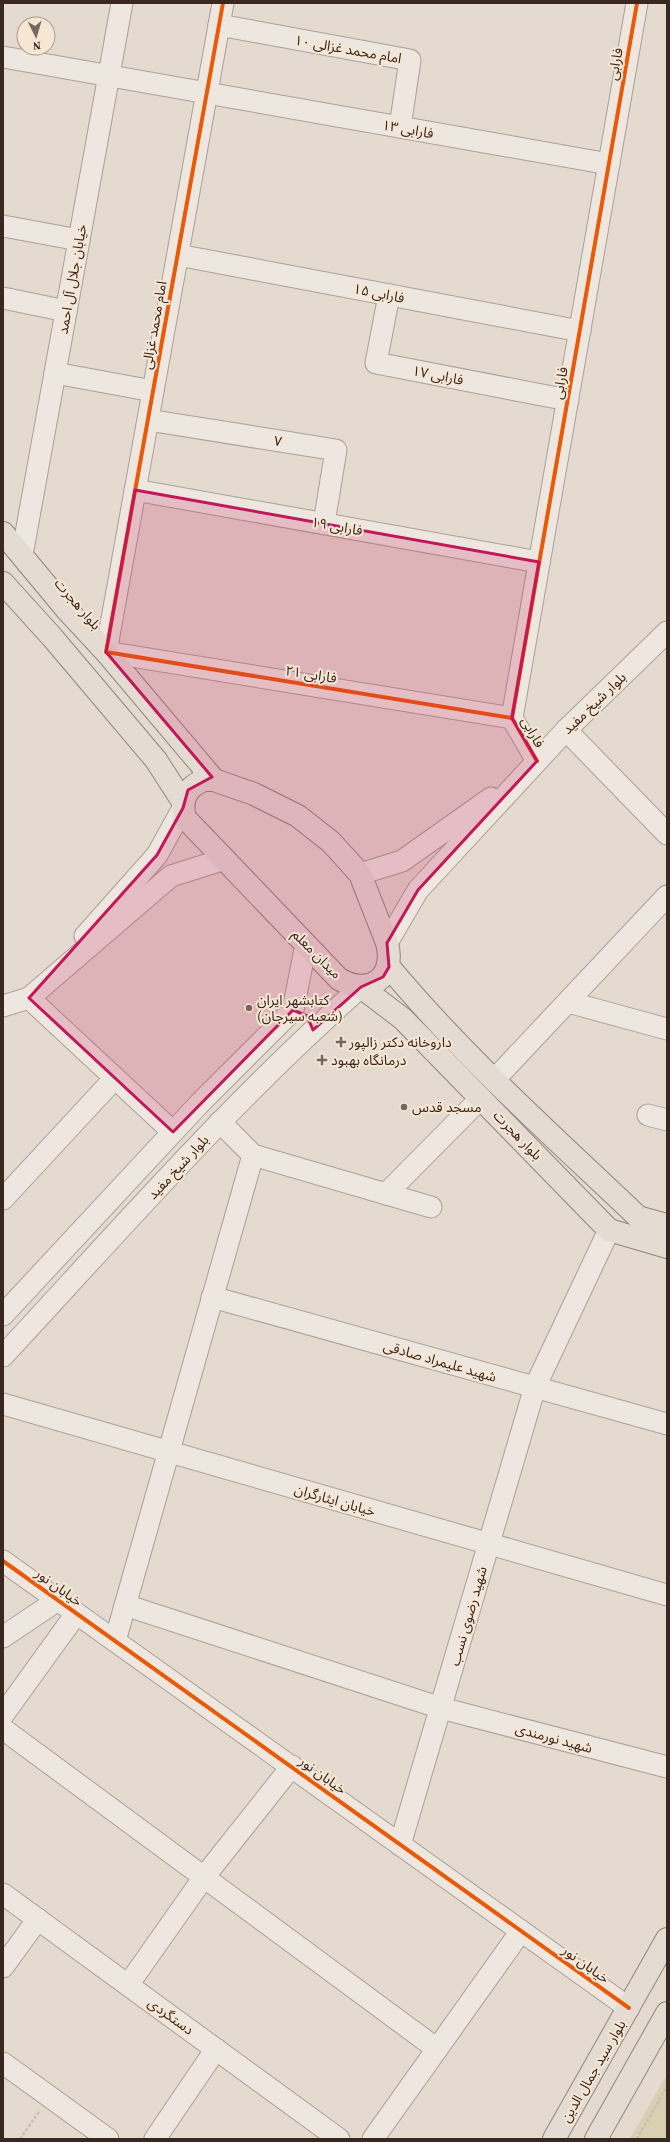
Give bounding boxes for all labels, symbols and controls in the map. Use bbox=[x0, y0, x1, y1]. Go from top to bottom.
north arrow bbox=[16, 16, 56, 56]
street label: امام محمد غزالی ۱۰ bbox=[293, 30, 403, 69]
text: N bbox=[32, 38, 41, 53]
street label: فارابی bbox=[602, 46, 628, 82]
street label: فارابی ۱۳ bbox=[381, 115, 435, 143]
street label: خیابان جلال آل احمد bbox=[52, 222, 92, 336]
street label: فارابی ۱۵ bbox=[352, 278, 406, 308]
street label: امام محمد غزالی bbox=[136, 279, 173, 371]
street label: فارابی ۱۷ bbox=[411, 360, 465, 390]
street label: فارابی bbox=[547, 365, 573, 401]
street label: ۷ bbox=[272, 430, 284, 452]
street label: فارابی ۱۹ bbox=[310, 512, 364, 540]
street label: بلوار هجرت bbox=[50, 574, 106, 634]
street label: فارابی ۲۱ bbox=[284, 660, 338, 688]
street label: بلوار شیخ مفید bbox=[558, 667, 631, 739]
street label: فارابی bbox=[516, 713, 550, 751]
street label: میدان معلم bbox=[287, 925, 346, 984]
place label: کتابشهر ایران (شعبه سیرجان) bbox=[257, 990, 343, 1026]
marker: کتابشهر ایران (شعبه سیرجان) bbox=[244, 1003, 254, 1013]
place label: داروخانه دکتر زالپور bbox=[348, 1032, 452, 1052]
marker: داروخانه دکتر زالپور bbox=[336, 1037, 346, 1047]
place label: درمانگاه بهبود bbox=[331, 1050, 407, 1070]
marker: درمانگاه بهبود bbox=[316, 1054, 328, 1066]
place label: مسجد قدس bbox=[412, 1097, 482, 1117]
marker: مسجد قدس bbox=[399, 1102, 409, 1112]
street label: بلوار هجرت bbox=[489, 1105, 547, 1165]
street label: بلوار شیخ مفید bbox=[143, 1130, 214, 1204]
street label: شهید علیمراد صادقی bbox=[381, 1335, 499, 1387]
street label: خیابان ایثارگران bbox=[292, 1479, 378, 1521]
street label: خیابان نور bbox=[31, 1563, 87, 1611]
street label: شهید رضوی نسب bbox=[444, 1564, 492, 1668]
street label: شهید نورمندی bbox=[513, 1718, 595, 1758]
street label: خیابان نور bbox=[295, 1751, 351, 1799]
street label: خیابان نور bbox=[558, 1940, 614, 1988]
street label: دستگردی bbox=[144, 1992, 198, 2040]
street label: بلوار سید جمال الدین bbox=[555, 2016, 631, 2126]

